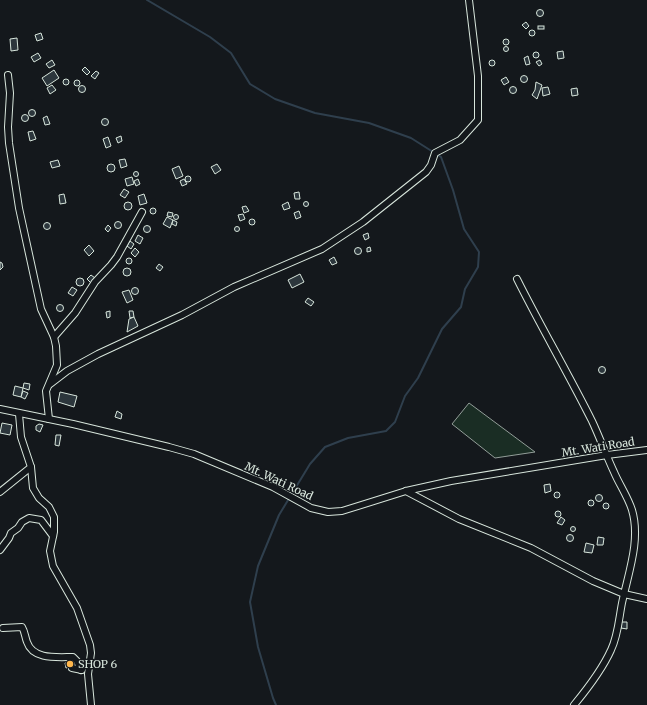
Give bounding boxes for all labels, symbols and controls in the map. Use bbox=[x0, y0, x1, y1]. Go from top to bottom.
street label: Mt. Wati Road bbox=[560, 434, 636, 460]
street label: Mt. Wati Road bbox=[243, 459, 316, 503]
place label: SHOP 6 bbox=[78, 657, 117, 671]
marker: SHOP 6 bbox=[65, 659, 75, 669]

